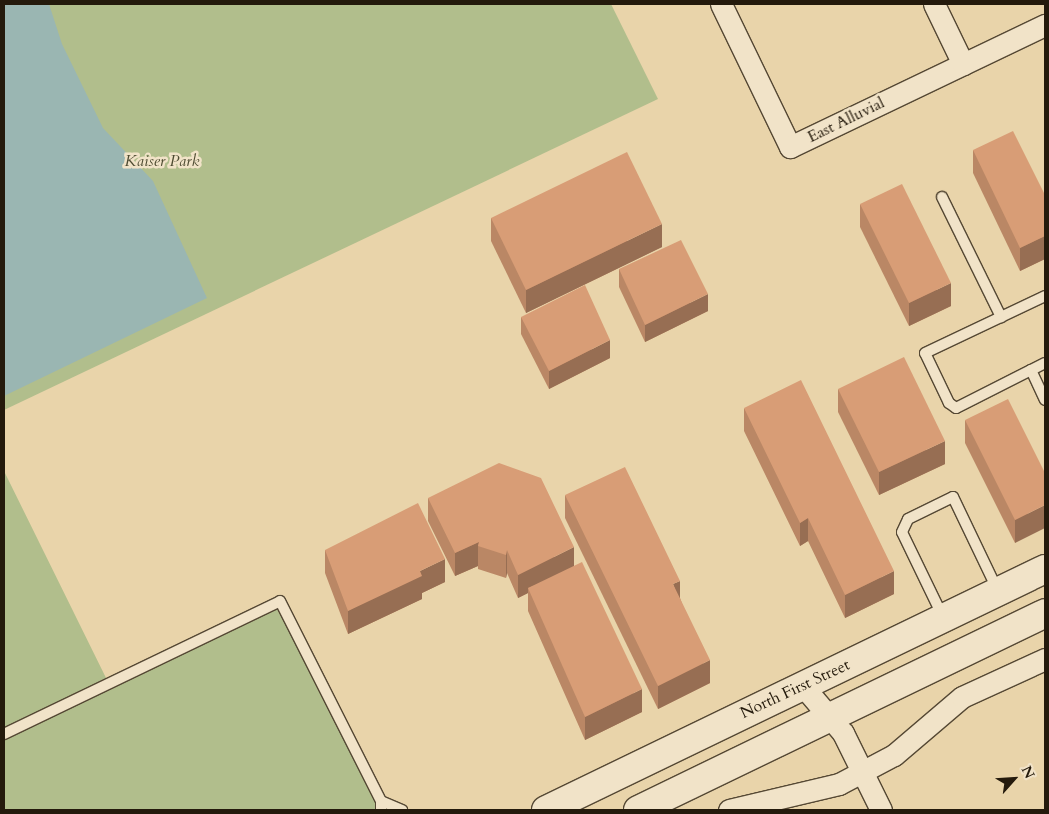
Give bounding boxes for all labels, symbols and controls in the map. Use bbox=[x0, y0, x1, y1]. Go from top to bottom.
street label: East Alluvial bbox=[804, 93, 888, 147]
park label: Kaiser Park bbox=[125, 151, 199, 171]
street label: North First Street bbox=[737, 655, 853, 723]
north arrow bbox=[989, 754, 1039, 804]
text: N bbox=[1017, 763, 1039, 782]

